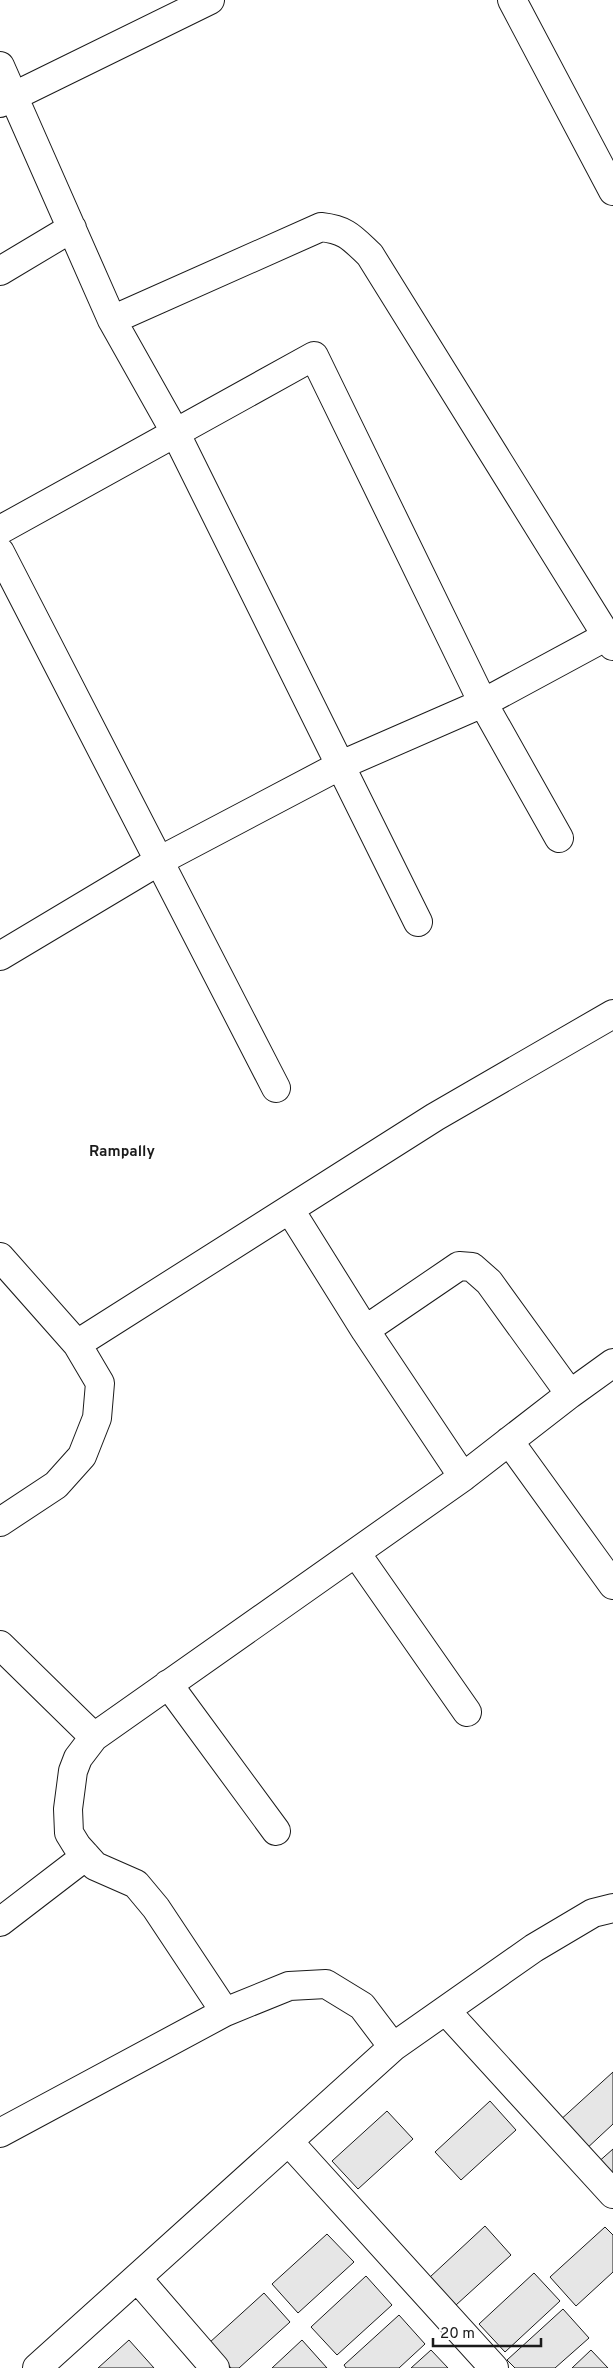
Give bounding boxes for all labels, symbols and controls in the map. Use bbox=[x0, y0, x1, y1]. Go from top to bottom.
district label: Rampally bbox=[89, 1143, 155, 1162]
scale bar bbox=[433, 2316, 540, 2348]
text: 20 m bbox=[440, 2325, 475, 2344]

